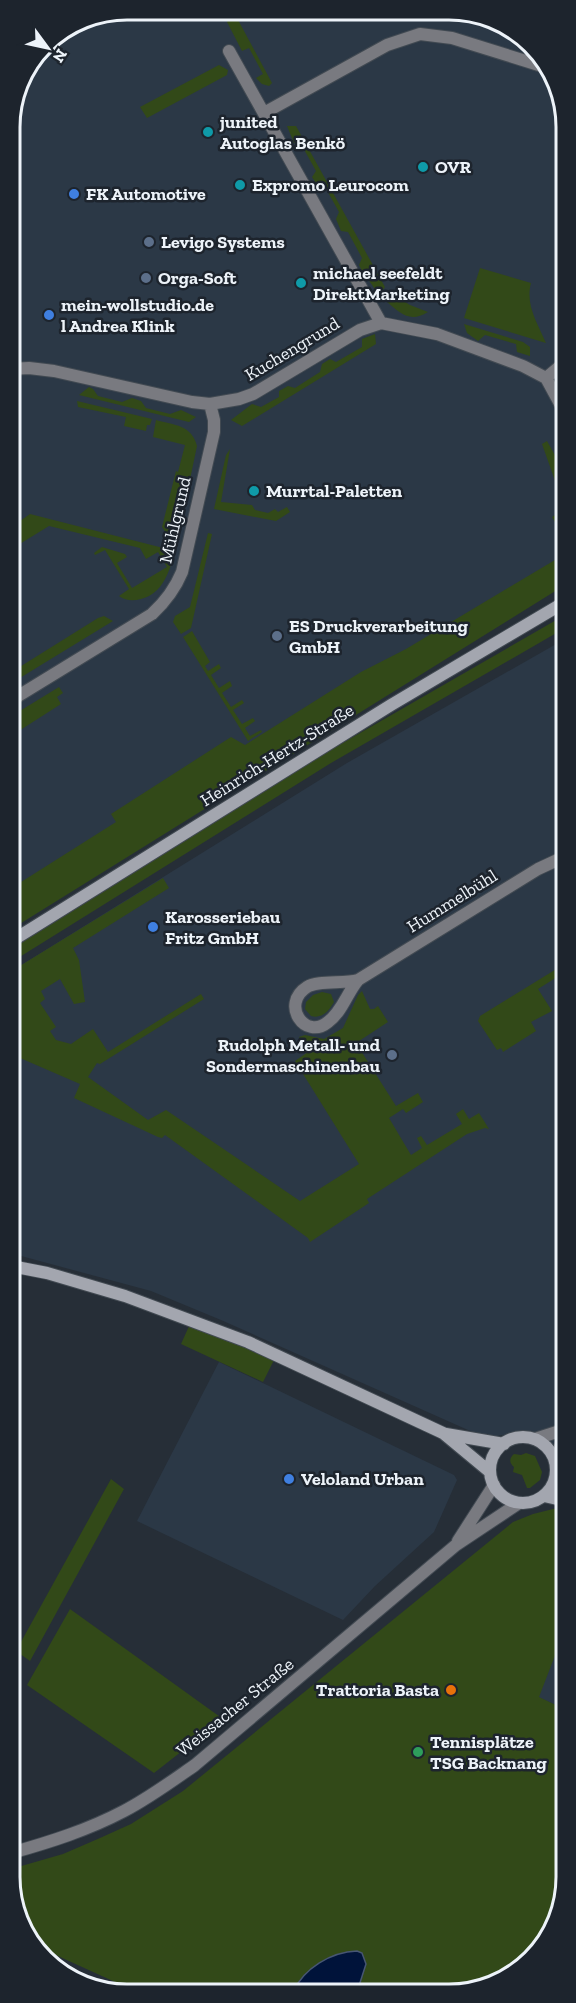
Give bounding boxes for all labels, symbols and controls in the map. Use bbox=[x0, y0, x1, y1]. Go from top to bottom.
north arrow bbox=[18, 18, 78, 78]
text: N bbox=[49, 46, 71, 66]
place label: junited Autoglas Benkö bbox=[219, 111, 346, 154]
marker: junited Autoglas Benkö bbox=[201, 125, 215, 139]
place label: OVR bbox=[435, 156, 472, 178]
marker: OVR bbox=[416, 160, 430, 174]
place label: Expromo Leurocom bbox=[252, 174, 409, 196]
marker: Expromo Leurocom bbox=[233, 178, 247, 192]
place label: FK Automotive bbox=[86, 183, 206, 205]
marker: FK Automotive bbox=[67, 187, 81, 201]
place label: Levigo Systems bbox=[161, 231, 285, 253]
marker: Levigo Systems bbox=[142, 235, 156, 249]
place label: michael seefeldt DirektMarketing bbox=[313, 262, 450, 305]
place label: Orga-Soft bbox=[158, 267, 237, 289]
marker: Orga-Soft bbox=[139, 271, 153, 285]
marker: michael seefeldt DirektMarketing bbox=[294, 276, 308, 290]
place label: mein-wollstudio.de l Andrea Klink bbox=[61, 294, 214, 337]
marker: mein-wollstudio.de l Andrea Klink bbox=[42, 308, 56, 322]
street label: Kuchengrund bbox=[241, 312, 343, 386]
street label: Mühlgrund bbox=[154, 474, 196, 565]
place label: Murrtal-Paletten bbox=[266, 480, 402, 502]
marker: Murrtal-Paletten bbox=[247, 484, 261, 498]
place label: ES Druckverarbeitung GmbH bbox=[289, 615, 468, 658]
marker: ES Druckverarbeitung GmbH bbox=[270, 629, 284, 643]
street label: Heinrich-Hertz-Straße bbox=[196, 699, 358, 811]
street label: Hummelbühl bbox=[403, 864, 501, 937]
place label: Karosseriebau Fritz GmbH bbox=[165, 906, 281, 949]
marker: Karosseriebau Fritz GmbH bbox=[146, 920, 160, 934]
place label: Rudolph Metall- und Sondermaschinenbau bbox=[206, 1034, 381, 1077]
marker: Rudolph Metall- und Sondermaschinenbau bbox=[385, 1048, 399, 1062]
place label: Veloland Urban bbox=[301, 1468, 424, 1490]
marker: Veloland Urban bbox=[282, 1472, 296, 1486]
street label: Weissacher Straße bbox=[172, 1653, 298, 1761]
place label: Trattoria Basta bbox=[316, 1679, 439, 1701]
marker: Trattoria Basta bbox=[444, 1683, 458, 1697]
place label: Tennisplätze TSG Backnang bbox=[430, 1731, 547, 1774]
marker: Tennisplätze TSG Backnang bbox=[411, 1745, 425, 1759]

